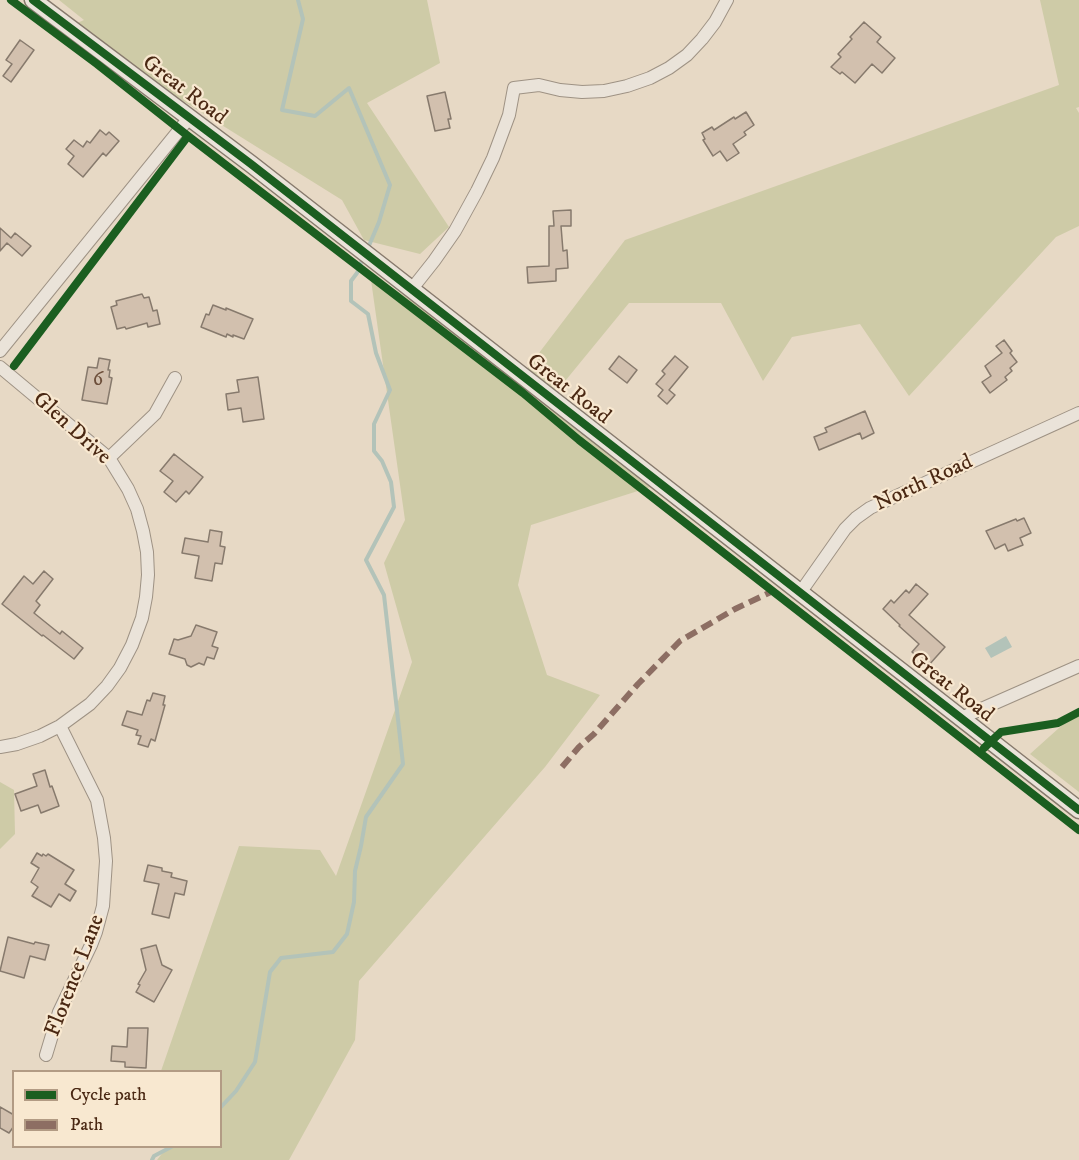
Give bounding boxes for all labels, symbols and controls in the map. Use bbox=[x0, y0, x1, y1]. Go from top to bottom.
street label: Great Road bbox=[136, 51, 232, 131]
street label: Great Road bbox=[521, 349, 615, 431]
house number: 6 bbox=[93, 369, 103, 393]
street label: Glen Drive bbox=[26, 387, 116, 471]
street label: North Road bbox=[871, 450, 977, 518]
street label: Great Road bbox=[904, 647, 998, 729]
street label: Florence Lane bbox=[41, 911, 111, 1041]
legend bbox=[12, 1070, 222, 1148]
text: Cycle path bbox=[70, 1084, 147, 1106]
text: Path bbox=[70, 1114, 103, 1136]

